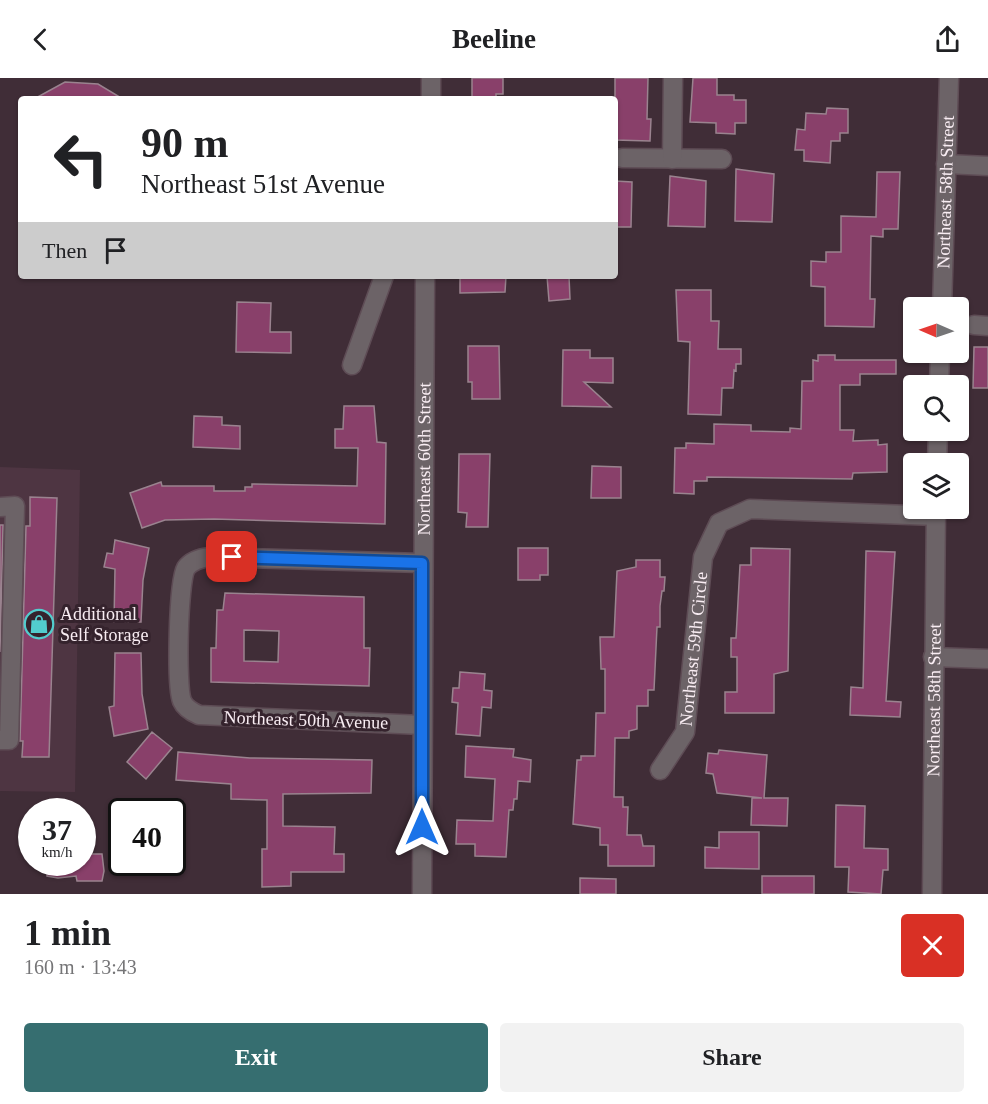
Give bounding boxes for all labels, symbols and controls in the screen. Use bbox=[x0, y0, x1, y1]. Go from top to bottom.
icon: back bbox=[24, 23, 57, 56]
icon: share bbox=[931, 23, 964, 56]
text: Beeline bbox=[452, 24, 536, 54]
street label: Northeast 58th Street bbox=[933, 115, 958, 269]
icon: left bbox=[42, 120, 120, 198]
text: 90 m bbox=[141, 120, 229, 166]
text: Northeast 51st Avenue bbox=[141, 169, 385, 199]
icon: arrive bbox=[99, 234, 132, 267]
text: Then bbox=[42, 238, 87, 263]
north arrow bbox=[903, 297, 969, 363]
map controls bbox=[903, 297, 969, 519]
button: search bbox=[903, 375, 969, 441]
street label: Northeast 60th Street bbox=[414, 382, 434, 536]
button: layers bbox=[903, 453, 969, 519]
pin bbox=[206, 531, 257, 582]
icon: arrive bbox=[215, 540, 248, 573]
street label: Northeast 59th Circle bbox=[676, 571, 711, 727]
place label: Additional Self Storage bbox=[60, 604, 148, 645]
shop icon: Additional Self Storage bbox=[23, 608, 55, 640]
street label: Northeast 58th Street bbox=[923, 623, 945, 777]
street label: Northeast 50th Avenue bbox=[223, 707, 389, 733]
position arrow bbox=[390, 795, 454, 859]
speed limit sign: 40 bbox=[108, 798, 186, 876]
text: 37 bbox=[42, 813, 72, 846]
text: km/h bbox=[42, 844, 72, 860]
text: 1 min bbox=[24, 913, 111, 953]
button: close bbox=[901, 914, 964, 977]
text: 160 m · 13:43 bbox=[24, 956, 137, 978]
button: Exit bbox=[24, 1023, 488, 1092]
button: Share bbox=[500, 1023, 964, 1092]

